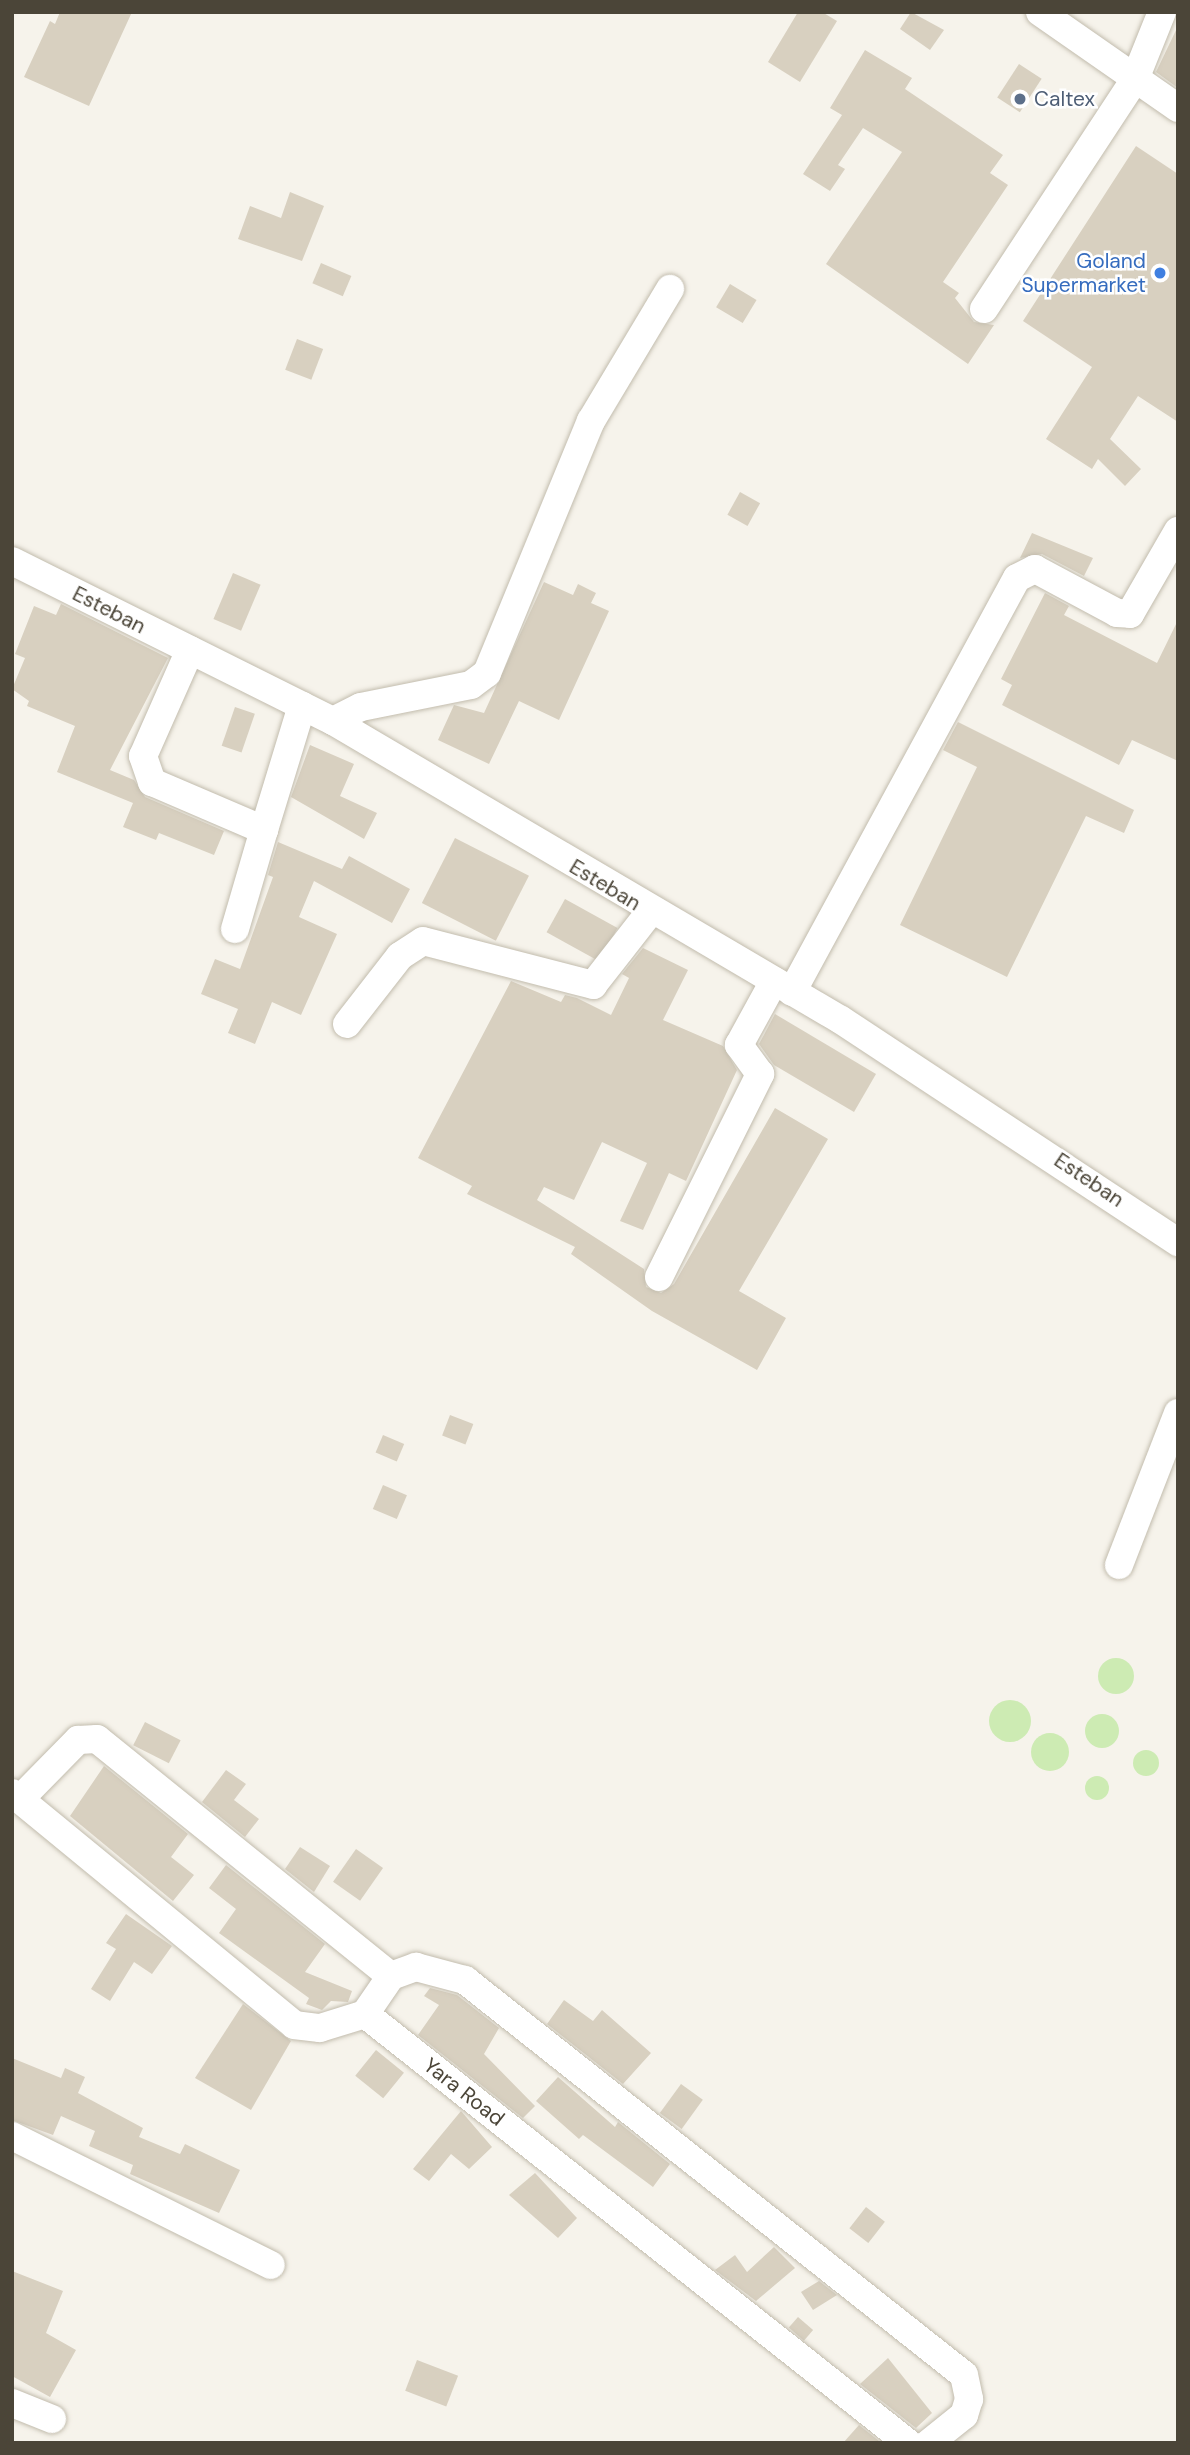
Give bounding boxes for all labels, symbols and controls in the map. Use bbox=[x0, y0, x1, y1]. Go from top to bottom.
place label: Caltex bbox=[1034, 86, 1095, 112]
marker: Caltex bbox=[1012, 91, 1028, 107]
place label: Goland Supermarket bbox=[1021, 248, 1146, 298]
marker: Goland Supermarket bbox=[1152, 265, 1168, 281]
street label: Esteban bbox=[68, 581, 150, 639]
street label: Esteban bbox=[565, 854, 645, 916]
street label: Esteban bbox=[1049, 1148, 1129, 1212]
street label: Yara Road bbox=[419, 2053, 509, 2131]

